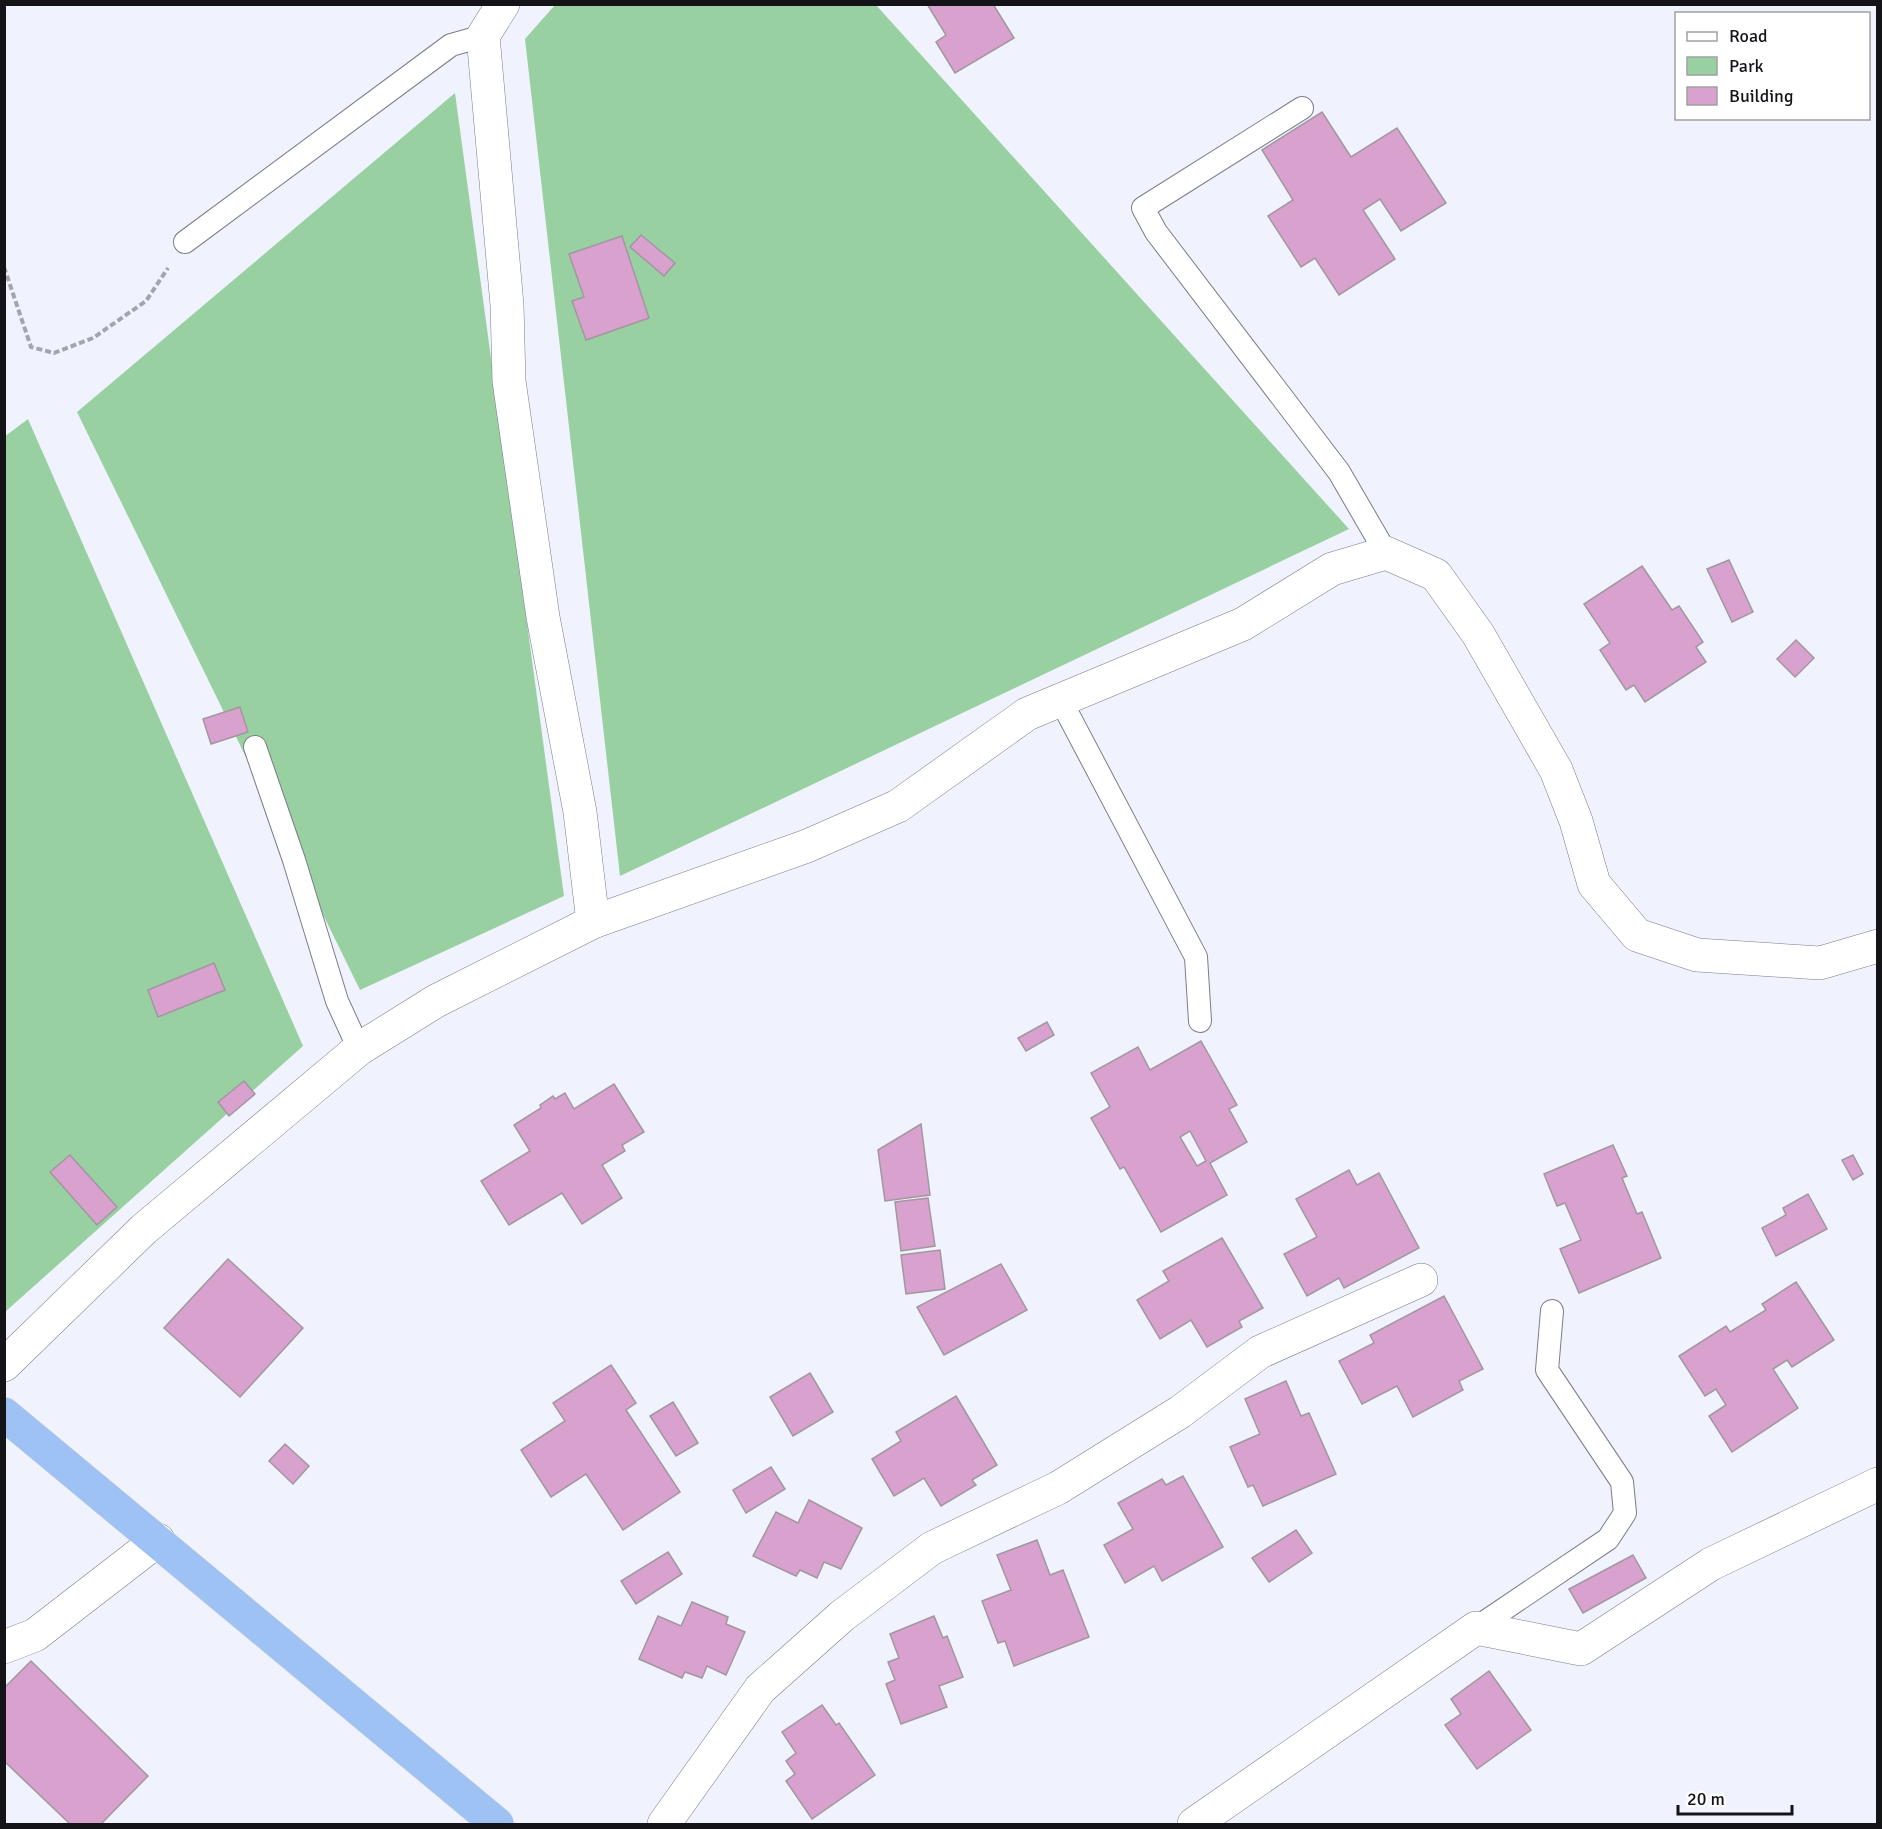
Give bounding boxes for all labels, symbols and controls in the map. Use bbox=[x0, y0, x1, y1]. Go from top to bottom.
legend bbox=[1675, 12, 1870, 120]
text: Road bbox=[1729, 25, 1768, 47]
text: Park bbox=[1729, 55, 1764, 77]
text: Building bbox=[1729, 85, 1793, 107]
scale bar bbox=[1678, 1778, 1792, 1816]
text: 20 m bbox=[1687, 1788, 1725, 1810]

